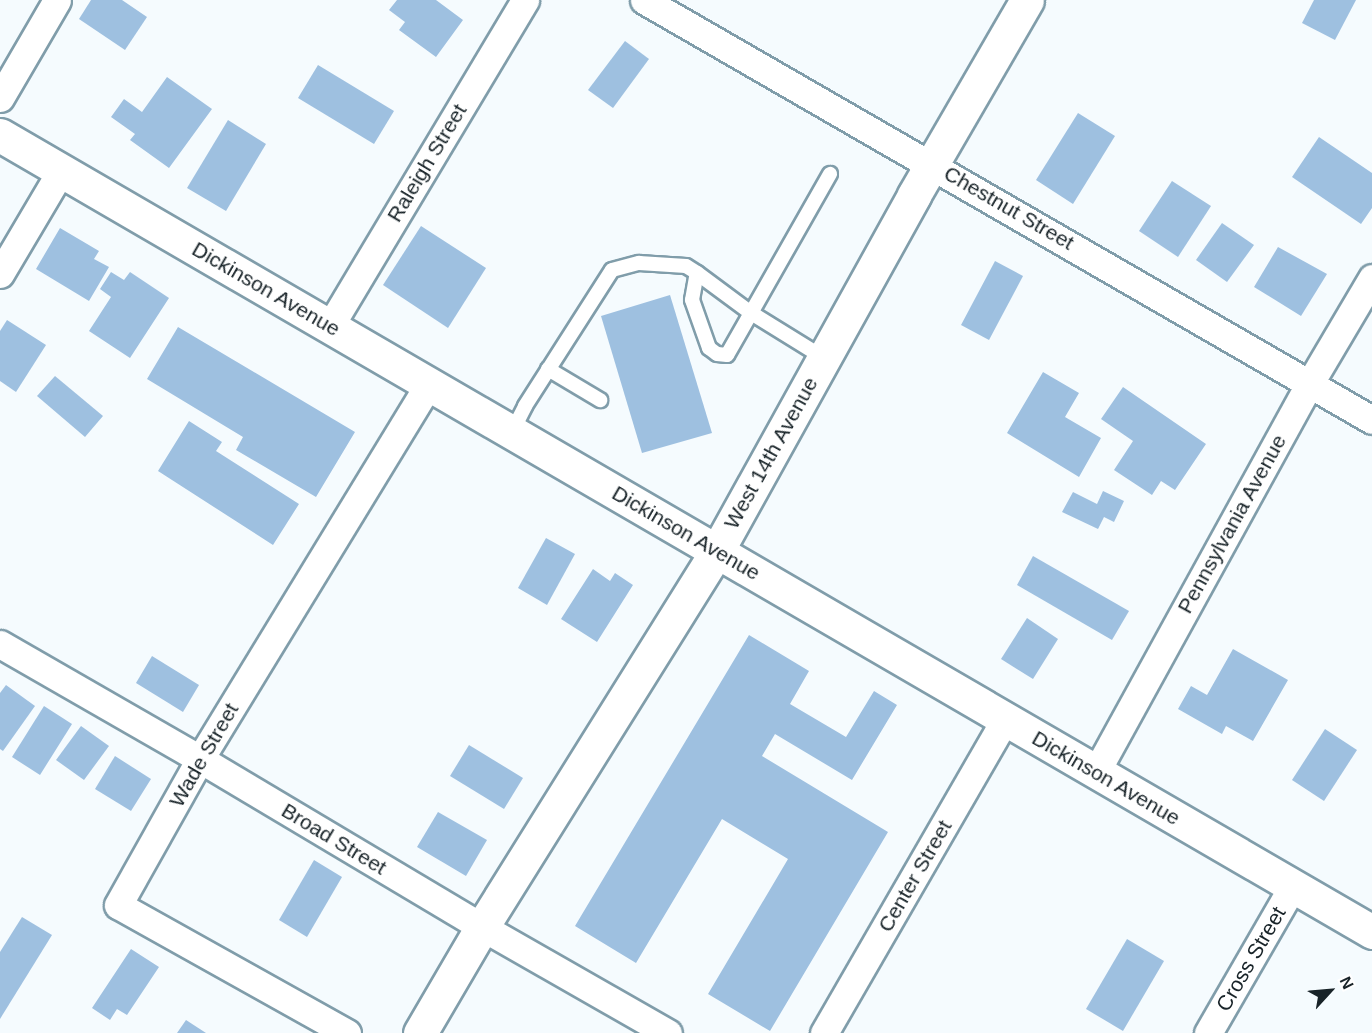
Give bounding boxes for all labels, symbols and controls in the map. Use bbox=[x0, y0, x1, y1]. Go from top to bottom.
street label: Raleigh Street bbox=[382, 99, 472, 227]
street label: Chestnut Street bbox=[940, 161, 1078, 255]
street label: Dickinson Avenue bbox=[187, 236, 345, 342]
street label: West 14th Avenue bbox=[719, 372, 823, 534]
street label: Pennsylvania Avenue bbox=[1172, 430, 1292, 618]
street label: Dickinson Avenue bbox=[607, 480, 765, 586]
street label: Wade Street bbox=[164, 698, 244, 812]
street label: Dickinson Avenue bbox=[1027, 725, 1185, 831]
street label: Broad Street bbox=[277, 798, 391, 880]
street label: Center Street bbox=[873, 816, 957, 936]
street label: Cross Street bbox=[1211, 902, 1291, 1016]
north arrow bbox=[1300, 961, 1360, 1021]
text: N bbox=[1336, 974, 1357, 992]

